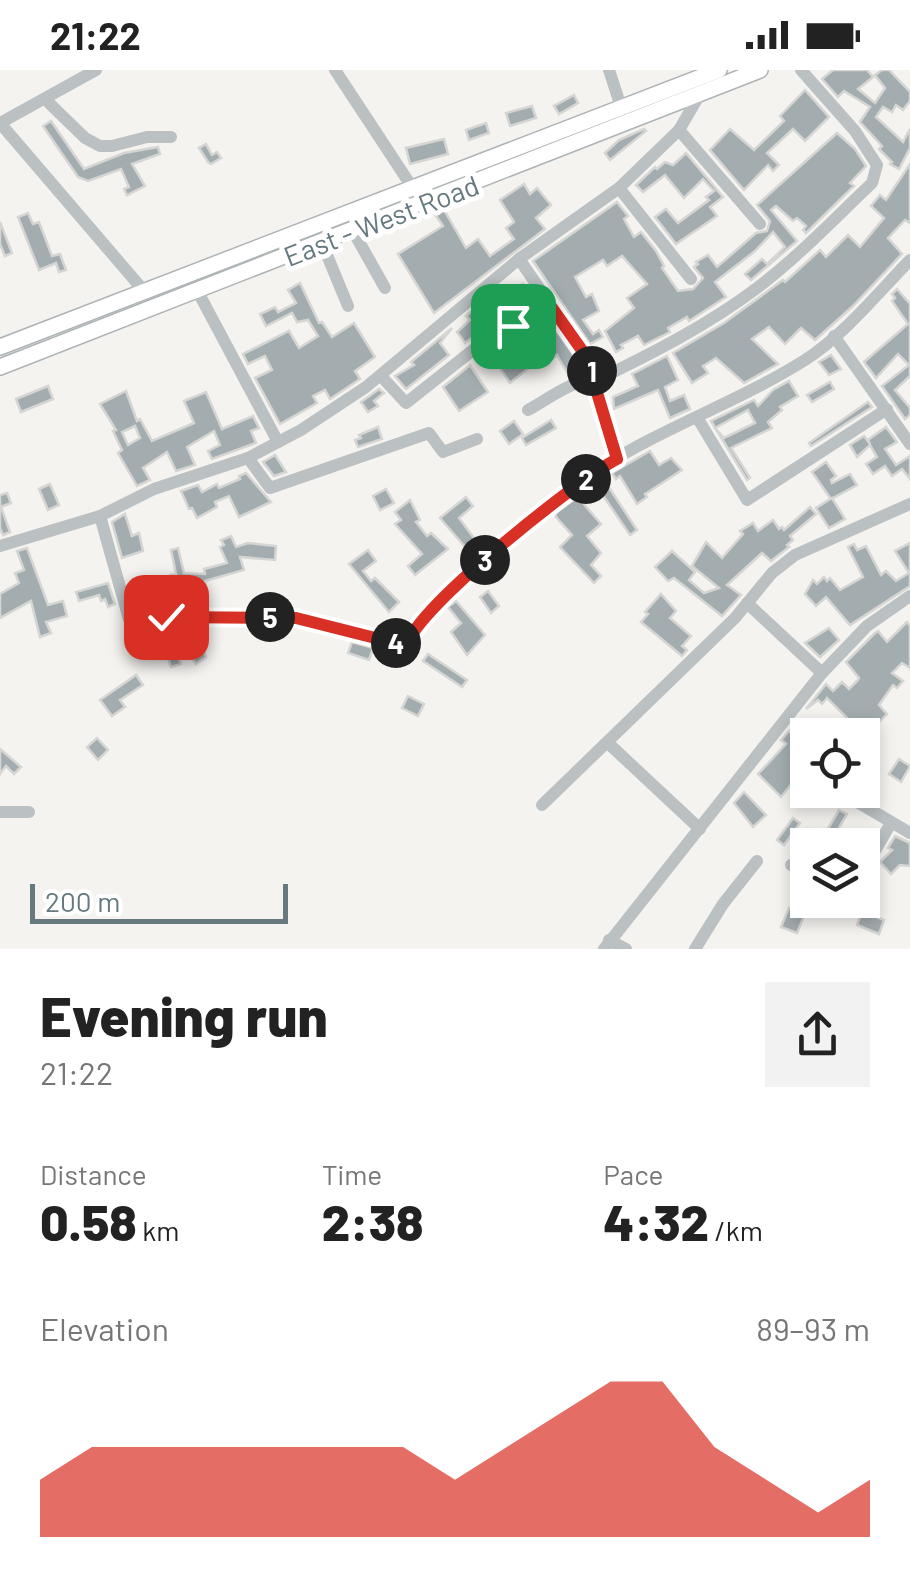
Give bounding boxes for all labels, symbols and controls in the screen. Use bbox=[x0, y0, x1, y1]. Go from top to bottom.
text: 21:22 bbox=[50, 12, 141, 58]
street label: East - West Road bbox=[279, 167, 483, 273]
pin bbox=[471, 284, 556, 369]
icon: arrive bbox=[486, 299, 541, 354]
pin: 1 bbox=[567, 346, 617, 396]
text: 1 bbox=[587, 354, 597, 388]
pin: 2 bbox=[561, 454, 611, 504]
text: 2 bbox=[578, 462, 594, 496]
pin: 3 bbox=[460, 535, 510, 585]
text: 3 bbox=[477, 543, 493, 577]
pin bbox=[124, 575, 209, 660]
icon: check bbox=[139, 590, 194, 645]
pin: 5 bbox=[245, 592, 295, 642]
text: 5 bbox=[262, 600, 278, 634]
pin: 4 bbox=[371, 618, 421, 668]
text: 4 bbox=[388, 626, 404, 660]
map controls bbox=[790, 718, 880, 918]
button: locate bbox=[790, 718, 880, 808]
button: layers bbox=[790, 828, 880, 918]
scale bar bbox=[30, 879, 288, 924]
text: 200 m bbox=[45, 884, 120, 918]
text: Evening run bbox=[40, 982, 328, 1048]
button: share bbox=[765, 982, 870, 1087]
text: 21:22 bbox=[40, 1053, 113, 1091]
text: Distance bbox=[40, 1157, 147, 1191]
text: Time bbox=[322, 1157, 382, 1191]
text: Pace bbox=[603, 1157, 664, 1191]
text: 0.58 bbox=[40, 1191, 137, 1251]
text: 2:38 bbox=[322, 1191, 424, 1251]
text: 4:32 bbox=[603, 1191, 709, 1251]
text: km bbox=[137, 1213, 180, 1247]
text: /km bbox=[709, 1213, 763, 1247]
text: Elevation bbox=[40, 1309, 169, 1347]
text: 89–93 m bbox=[756, 1309, 870, 1347]

